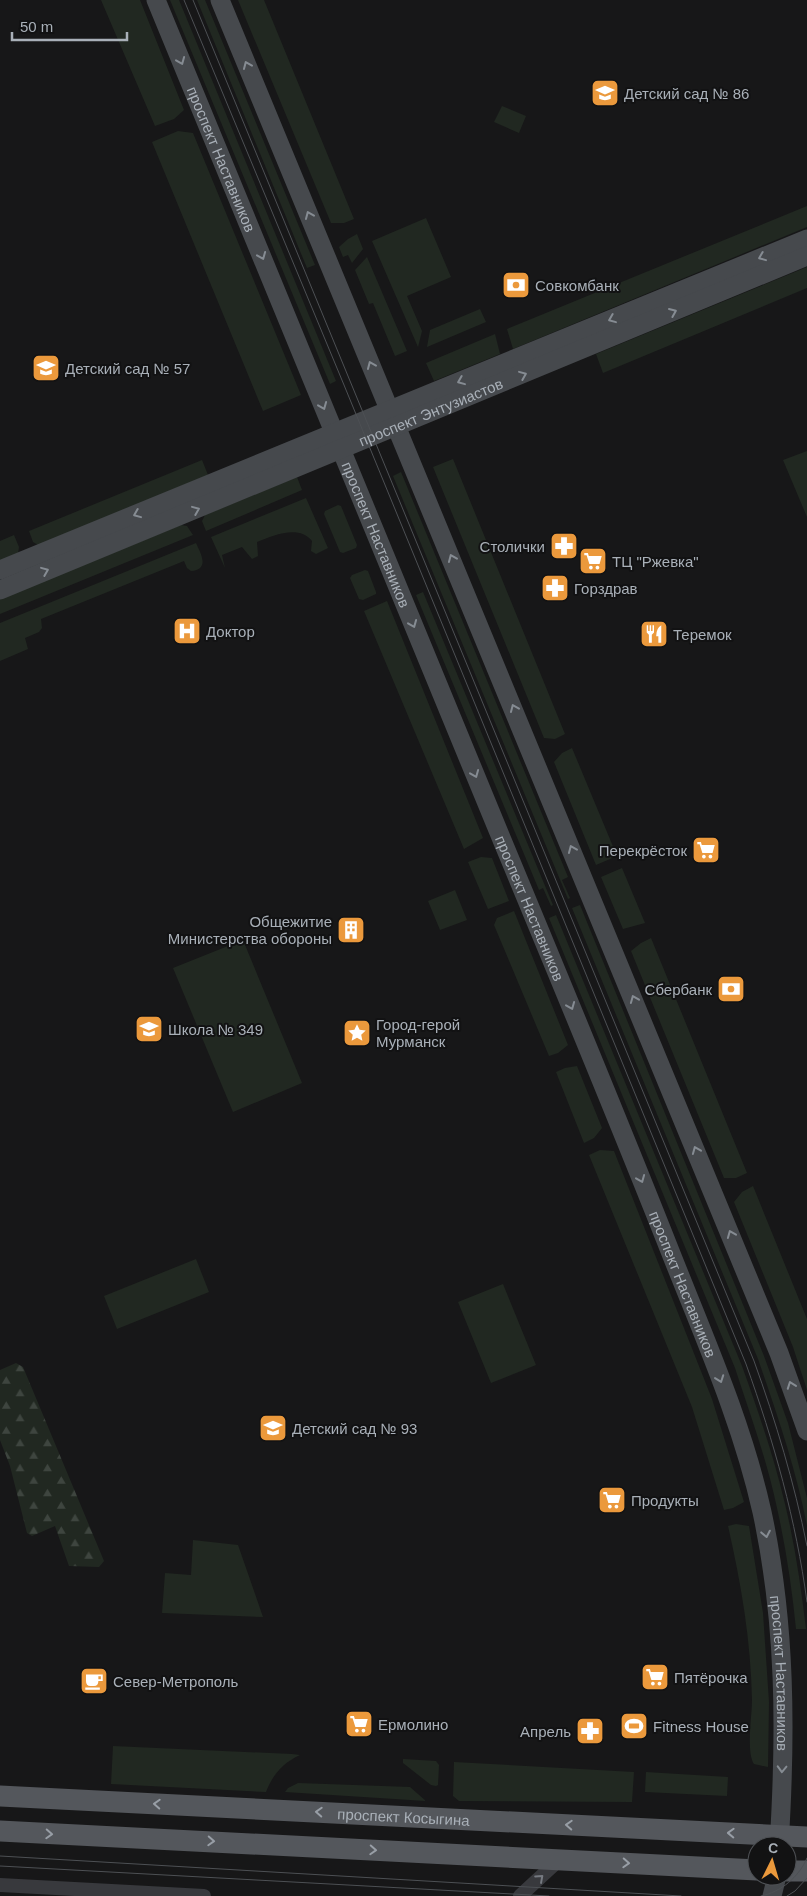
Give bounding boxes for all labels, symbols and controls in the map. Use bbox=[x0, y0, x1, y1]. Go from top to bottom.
scale bar bbox=[12, 10, 128, 42]
text: 50 m bbox=[20, 18, 53, 35]
one-way arrow bbox=[175, 56, 185, 65]
one-way arrow bbox=[242, 61, 253, 70]
school or university icon: Детский сад № 86 bbox=[590, 78, 620, 108]
street label: проспект Наставников bbox=[184, 84, 259, 234]
place label: Детский сад № 86 bbox=[624, 85, 749, 102]
one-way arrow bbox=[305, 211, 315, 220]
one-way arrow bbox=[255, 251, 266, 260]
one-way arrow bbox=[758, 251, 767, 262]
bank icon: Совкомбанк bbox=[501, 270, 531, 300]
place label: Совкомбанк bbox=[535, 277, 619, 294]
one-way arrow bbox=[668, 308, 677, 319]
one-way arrow bbox=[608, 313, 617, 324]
school or university icon: Детский сад № 57 bbox=[31, 353, 61, 383]
place label: Детский сад № 57 bbox=[65, 360, 190, 377]
one-way arrow bbox=[367, 361, 378, 370]
one-way arrow bbox=[518, 370, 527, 381]
street label: проспект Энтузиастов bbox=[356, 374, 505, 449]
one-way arrow bbox=[457, 375, 466, 385]
one-way arrow bbox=[317, 401, 328, 410]
street label: проспект Наставников bbox=[339, 459, 414, 610]
one-way arrow bbox=[191, 506, 200, 516]
one-way arrow bbox=[133, 508, 142, 518]
pharmacy icon: Столички bbox=[549, 531, 579, 561]
place label: Столички bbox=[480, 538, 545, 555]
supermarket icon: ТЦ "Ржевка" bbox=[578, 546, 608, 576]
place label: ТЦ "Ржевка" bbox=[612, 553, 699, 570]
one-way arrow bbox=[447, 554, 458, 563]
one-way arrow bbox=[40, 567, 49, 578]
pharmacy icon: Горздрав bbox=[540, 573, 570, 603]
place label: Горздрав bbox=[574, 580, 638, 597]
hospital icon: Доктор bbox=[172, 616, 202, 646]
one-way arrow bbox=[407, 619, 418, 628]
restaurant icon: Теремок bbox=[639, 619, 669, 649]
place label: Доктор bbox=[206, 623, 255, 640]
place label: Теремок bbox=[673, 626, 732, 643]
one-way arrow bbox=[510, 704, 520, 713]
one-way arrow bbox=[470, 770, 480, 778]
street label: проспект Наставников bbox=[492, 833, 568, 983]
supermarket icon: Перекрёсток bbox=[691, 835, 721, 865]
place label: Перекрёсток bbox=[599, 842, 687, 859]
one-way arrow bbox=[568, 845, 579, 854]
place label: Общежитие Министерства обороны bbox=[168, 913, 332, 947]
building icon: Общежитие Министерства обороны bbox=[336, 915, 366, 945]
bank icon: Сбербанк bbox=[716, 974, 746, 1004]
place label: Сбербанк bbox=[645, 981, 712, 998]
one-way arrow bbox=[630, 995, 641, 1004]
one-way arrow bbox=[565, 1001, 575, 1009]
school or university icon: Школа № 349 bbox=[134, 1014, 164, 1044]
place label: Город-герой Мурманск bbox=[376, 1016, 460, 1050]
place icon: Город-герой Мурманск bbox=[342, 1018, 372, 1048]
place label: Школа № 349 bbox=[168, 1021, 263, 1038]
one-way arrow bbox=[691, 1146, 702, 1155]
one-way arrow bbox=[636, 1174, 646, 1182]
street label: проспект Наставников bbox=[646, 1208, 720, 1360]
one-way arrow bbox=[726, 1230, 737, 1239]
one-way arrow bbox=[714, 1374, 724, 1382]
one-way arrow bbox=[787, 1381, 797, 1390]
school or university icon: Детский сад № 93 bbox=[258, 1413, 288, 1443]
place label: Детский сад № 93 bbox=[292, 1420, 417, 1437]
supermarket icon: Продукты bbox=[597, 1485, 627, 1515]
place label: Продукты bbox=[631, 1492, 699, 1509]
one-way arrow bbox=[760, 1530, 770, 1539]
street label: проспект Наставников bbox=[767, 1594, 792, 1751]
supermarket icon: Пятёрочка bbox=[640, 1662, 670, 1692]
cafe icon: Север-Метрополь bbox=[79, 1666, 109, 1696]
place label: Пятёрочка bbox=[674, 1669, 748, 1686]
place label: Север-Метрополь bbox=[113, 1673, 239, 1690]
supermarket icon: Ермолино bbox=[344, 1709, 374, 1739]
sports icon: Fitness House bbox=[619, 1711, 649, 1741]
place label: Ермолино bbox=[378, 1716, 448, 1733]
pharmacy icon: Апрель bbox=[575, 1716, 605, 1746]
place label: Fitness House bbox=[653, 1718, 749, 1735]
place label: Апрель bbox=[520, 1723, 571, 1740]
one-way arrow bbox=[777, 1766, 788, 1774]
one-way arrow bbox=[152, 1799, 160, 1810]
street label: проспект Косыгина bbox=[337, 1805, 471, 1828]
one-way arrow bbox=[315, 1807, 323, 1818]
one-way arrow bbox=[564, 1820, 572, 1831]
one-way arrow bbox=[45, 1828, 53, 1839]
one-way arrow bbox=[727, 1828, 735, 1839]
one-way arrow bbox=[207, 1836, 215, 1847]
north arrow bbox=[747, 1836, 797, 1886]
text: С bbox=[767, 1840, 779, 1856]
one-way arrow bbox=[370, 1844, 378, 1855]
one-way arrow bbox=[622, 1858, 630, 1869]
one-way arrow bbox=[534, 1875, 543, 1884]

